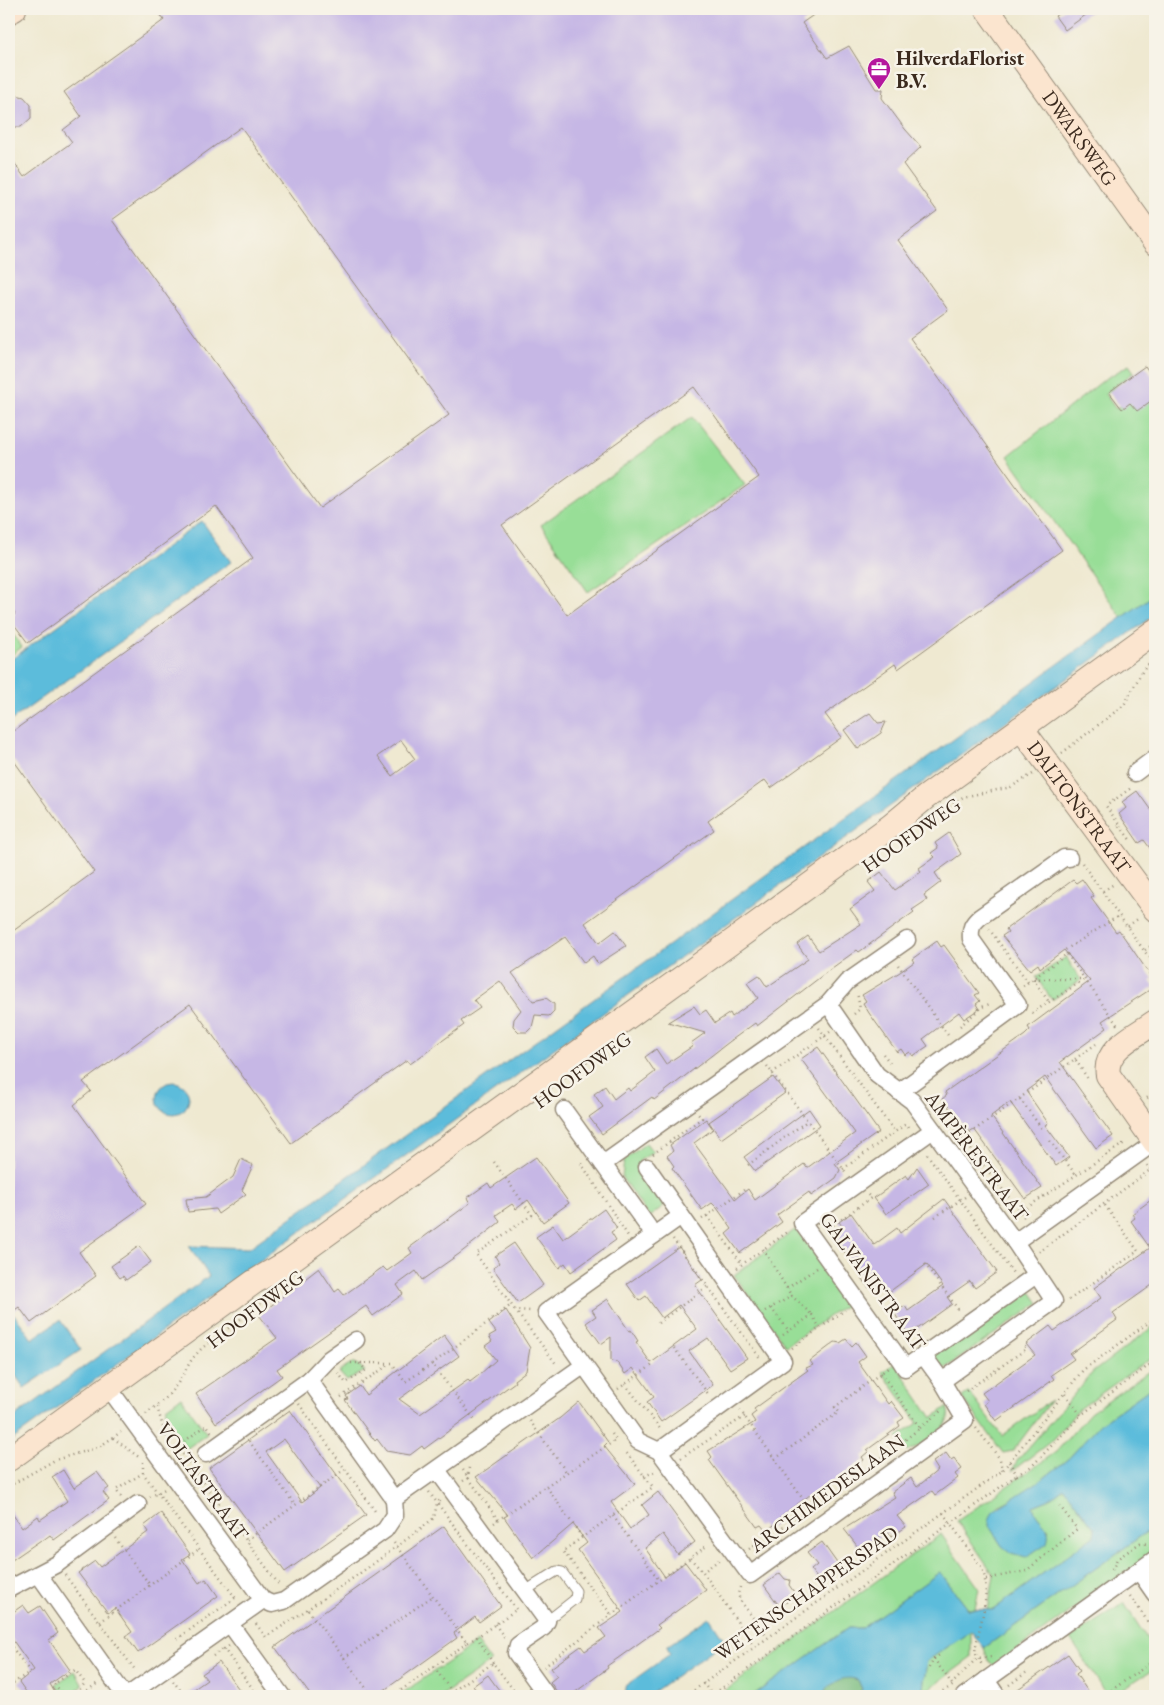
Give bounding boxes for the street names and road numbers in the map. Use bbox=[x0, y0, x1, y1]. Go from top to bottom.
street label: DWARSWEG bbox=[1037, 85, 1123, 191]
street label: DALTONSTRAAT bbox=[1022, 735, 1137, 879]
street label: HOOFDWEG bbox=[856, 791, 966, 879]
street label: HOOFDWEG bbox=[528, 1026, 636, 1114]
street label: AMPÈRESTRAAT bbox=[919, 1085, 1035, 1227]
street label: GALVANISTRAAT bbox=[814, 1207, 932, 1356]
street label: HOOFDWEG bbox=[201, 1264, 309, 1354]
street label: VOLTASTRAAT bbox=[151, 1417, 255, 1546]
street label: ARCHIMEDESLAAN bbox=[744, 1428, 910, 1559]
street label: WETENSCHAPPERSPAD bbox=[709, 1520, 903, 1666]

